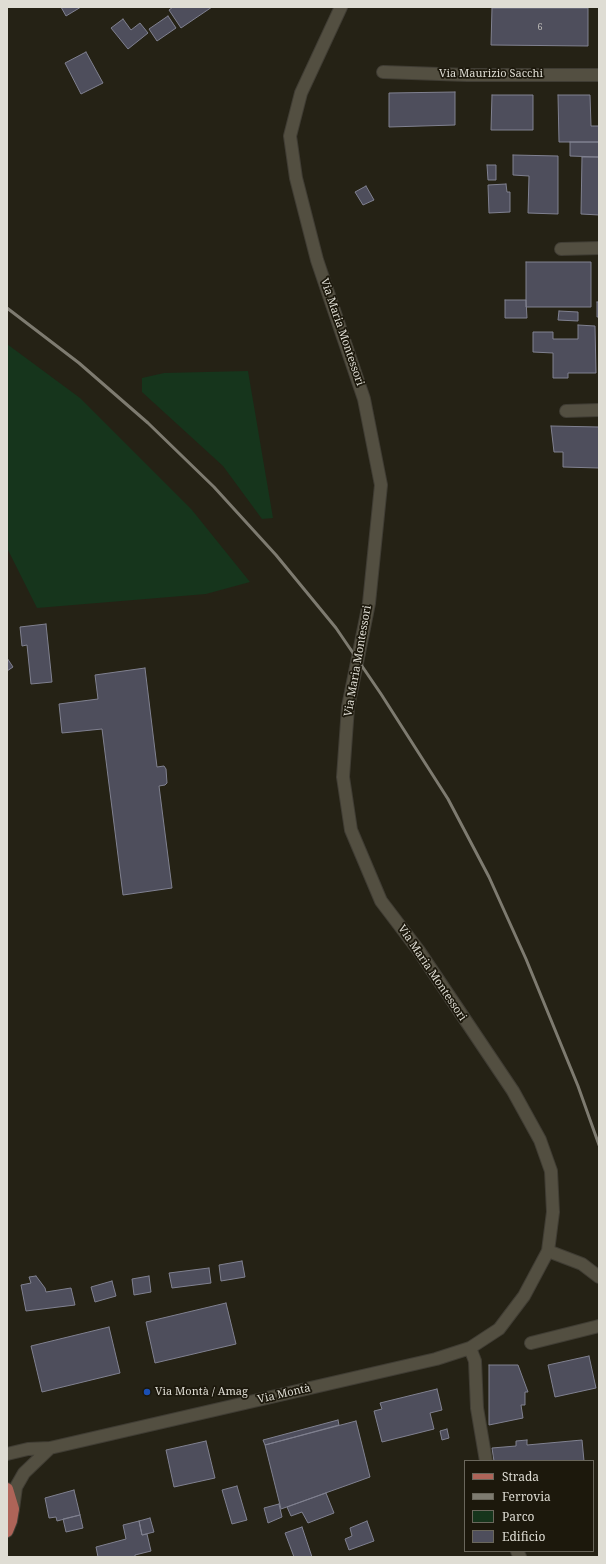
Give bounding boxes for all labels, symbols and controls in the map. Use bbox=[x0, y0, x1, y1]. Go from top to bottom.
house number: 6 bbox=[537, 22, 543, 32]
street label: Via Maurizio Sacchi bbox=[439, 67, 543, 81]
street label: Via Maria Montessori bbox=[317, 277, 367, 387]
street label: Via Maria Montessori bbox=[342, 604, 374, 718]
street label: Via Maria Montessori bbox=[395, 923, 469, 1023]
street label: Via Montà bbox=[256, 1382, 312, 1406]
place label: Via Montà / Amag bbox=[155, 1385, 248, 1399]
marker: Via Montà / Amag bbox=[142, 1387, 152, 1397]
legend bbox=[464, 1460, 594, 1552]
text: Strada bbox=[502, 1468, 539, 1485]
text: Ferrovia bbox=[502, 1488, 551, 1505]
text: Parco bbox=[502, 1508, 534, 1525]
text: Edificio bbox=[502, 1528, 545, 1545]

